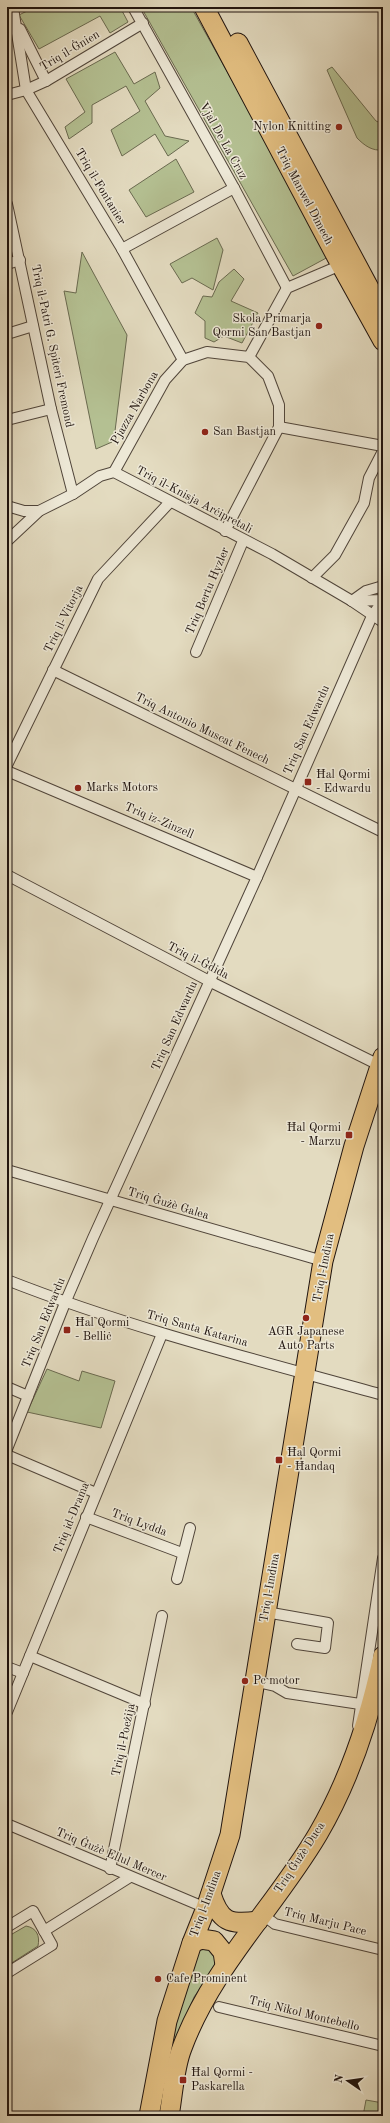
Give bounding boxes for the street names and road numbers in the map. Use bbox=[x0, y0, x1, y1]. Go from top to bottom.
street label: Triq il-Ġnien bbox=[36, 25, 102, 74]
street label: Vjal De La Cruz bbox=[197, 101, 249, 181]
street label: Triq Manwel Dimech bbox=[273, 145, 335, 247]
street label: Triq il-Fontanier bbox=[72, 147, 128, 227]
street label: Triq il-Patri G. Spiteri Fremond bbox=[29, 263, 75, 429]
street label: Pjazza Narbona bbox=[109, 369, 161, 447]
street label: Triq il-Knisja Arċipretali bbox=[134, 464, 254, 536]
street label: Triq Bertu Hyzler bbox=[184, 546, 232, 636]
street label: Triq il-Vitorja bbox=[42, 583, 86, 655]
street label: Triq San Edwardu bbox=[282, 683, 332, 776]
street label: Triq Antonio Muscat Fenech bbox=[133, 691, 272, 767]
street label: Triq iz-Zinzell bbox=[123, 801, 195, 841]
street label: Triq il-Ġdida bbox=[165, 937, 233, 982]
street label: Triq San Edwardu bbox=[150, 979, 200, 1072]
street label: Triq Ġużè Galea bbox=[126, 1182, 211, 1222]
street label: Triq l-Imdina bbox=[311, 1232, 337, 1303]
street label: Triq San Edwardu bbox=[20, 1276, 68, 1370]
street label: Triq Santa Katarina bbox=[145, 1309, 249, 1349]
street label: Triq id-Drama bbox=[52, 1481, 92, 1555]
street label: Triq Lydda bbox=[110, 1507, 169, 1539]
street label: Triq l-Imdina bbox=[258, 1552, 282, 1623]
street label: Triq il-Poeżija bbox=[110, 1702, 138, 1778]
street label: Triq Ġużè Duca bbox=[269, 1818, 327, 1896]
street label: Triq Ġużè Ellul Mercer bbox=[54, 1822, 170, 1884]
street label: Triq l-Imdina bbox=[188, 1869, 224, 1939]
street label: Triq Marju Pace bbox=[282, 1906, 368, 1938]
street label: Triq Nikol Montebello bbox=[247, 1994, 361, 2034]

